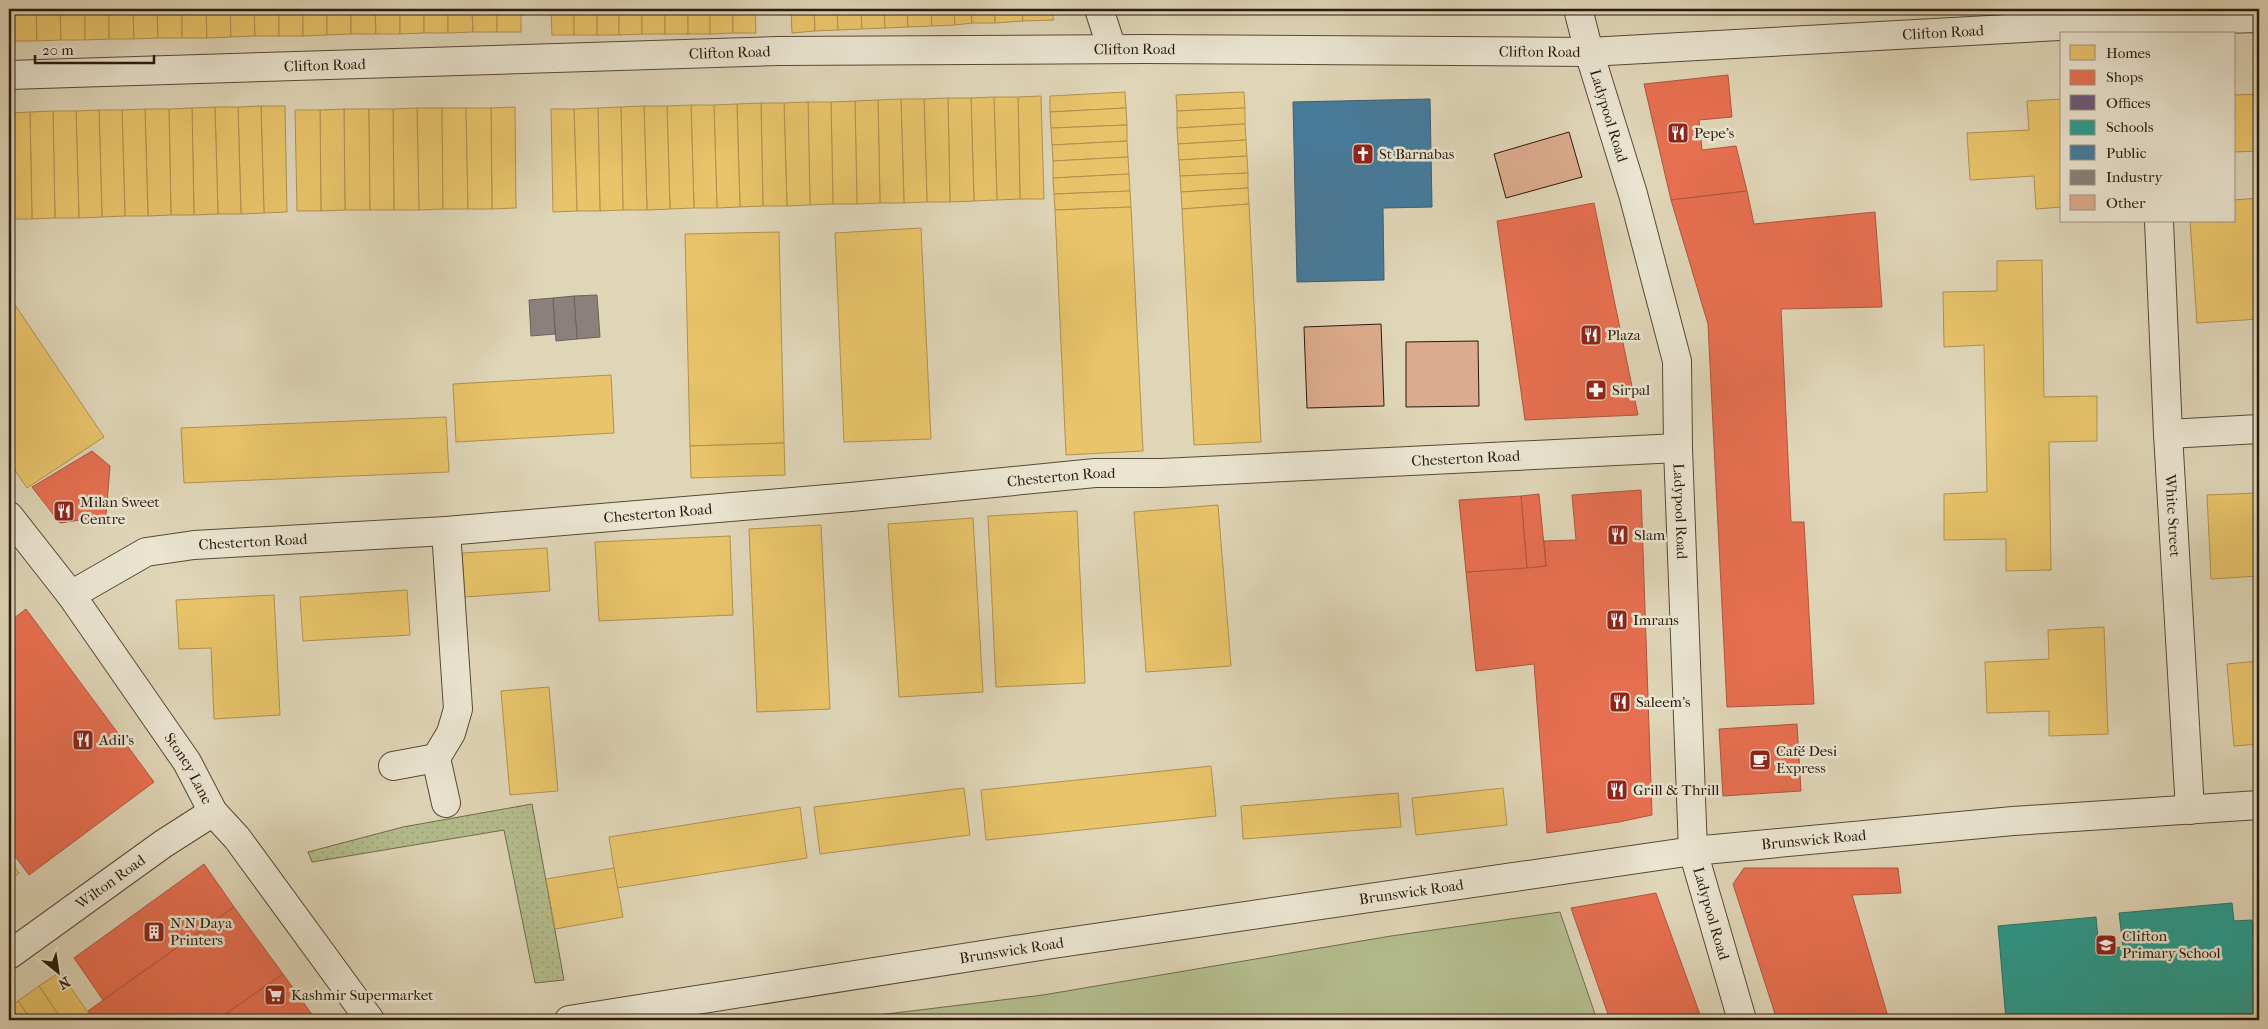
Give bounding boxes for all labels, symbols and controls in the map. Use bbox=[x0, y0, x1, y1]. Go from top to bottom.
street label: Clifton Road bbox=[1902, 21, 1985, 44]
scale bar bbox=[35, 32, 154, 64]
legend bbox=[2060, 32, 2236, 222]
street label: Clifton Road bbox=[1094, 40, 1176, 58]
text: 20 m bbox=[42, 41, 74, 59]
street label: Clifton Road bbox=[688, 42, 772, 63]
street label: Clifton Road bbox=[1499, 42, 1581, 61]
text: Homes bbox=[2106, 44, 2151, 62]
street label: Clifton Road bbox=[284, 55, 367, 75]
street label: Ladypool Road bbox=[1586, 67, 1632, 165]
text: Shops bbox=[2106, 68, 2144, 86]
text: Offices bbox=[2106, 94, 2151, 112]
text: Schools bbox=[2106, 118, 2154, 136]
restaurant icon: Pepe's bbox=[1666, 121, 1690, 145]
place label: Pepe's bbox=[1694, 124, 1735, 142]
church icon: St Barnabas bbox=[1351, 142, 1375, 166]
text: Public bbox=[2106, 144, 2147, 162]
place label: St Barnabas bbox=[1379, 145, 1455, 163]
text: Industry bbox=[2106, 168, 2163, 186]
text: Other bbox=[2106, 194, 2146, 212]
restaurant icon: Plaza bbox=[1579, 323, 1603, 347]
place label: Plaza bbox=[1607, 326, 1642, 344]
pharmacy icon: Sirpal bbox=[1584, 378, 1608, 402]
place label: Sirpal bbox=[1612, 381, 1650, 399]
street label: Chesterton Road bbox=[1411, 447, 1521, 470]
street label: Ladypool Road bbox=[1670, 463, 1691, 560]
street label: Chesterton Road bbox=[1006, 464, 1116, 491]
street label: White Street bbox=[2161, 473, 2184, 558]
place label: Milan Sweet Centre bbox=[80, 493, 160, 528]
restaurant icon: Milan Sweet Centre bbox=[52, 499, 76, 523]
street label: Chesterton Road bbox=[603, 500, 714, 527]
restaurant icon: Slam bbox=[1606, 523, 1630, 547]
place label: Slam bbox=[1634, 526, 1666, 544]
street label: Chesterton Road bbox=[198, 530, 309, 554]
restaurant icon: Imrans bbox=[1605, 608, 1629, 632]
place label: Imrans bbox=[1633, 611, 1679, 629]
restaurant icon: Saleem's bbox=[1608, 690, 1632, 714]
place label: Saleem's bbox=[1636, 693, 1691, 711]
restaurant icon: Adil's bbox=[71, 728, 95, 752]
street label: Stoney Lane bbox=[160, 729, 217, 808]
place label: Adil's bbox=[98, 731, 135, 749]
place label: Café Desi Express bbox=[1776, 742, 1838, 777]
cafe icon: Café Desi Express bbox=[1748, 748, 1772, 772]
restaurant icon: Grill & Thrill bbox=[1605, 778, 1629, 802]
place label: Grill & Thrill bbox=[1633, 781, 1719, 799]
street label: Brunswick Road bbox=[1761, 826, 1868, 854]
street label: Wilton Road bbox=[71, 850, 149, 914]
street label: Ladypool Road bbox=[1689, 865, 1733, 963]
street label: Brunswick Road bbox=[1358, 875, 1466, 908]
place label: N N Daya Printers bbox=[170, 914, 233, 949]
building icon: N N Daya Printers bbox=[142, 920, 166, 944]
place label: Clifton Primary School bbox=[2122, 927, 2221, 962]
street label: Brunswick Road bbox=[958, 933, 1066, 968]
school or university icon: Clifton Primary School bbox=[2094, 933, 2118, 957]
north arrow bbox=[32, 946, 82, 996]
text: N bbox=[55, 973, 73, 993]
supermarket icon: Kashmir Supermarket bbox=[263, 983, 287, 1007]
place label: Kashmir Supermarket bbox=[291, 986, 434, 1004]

